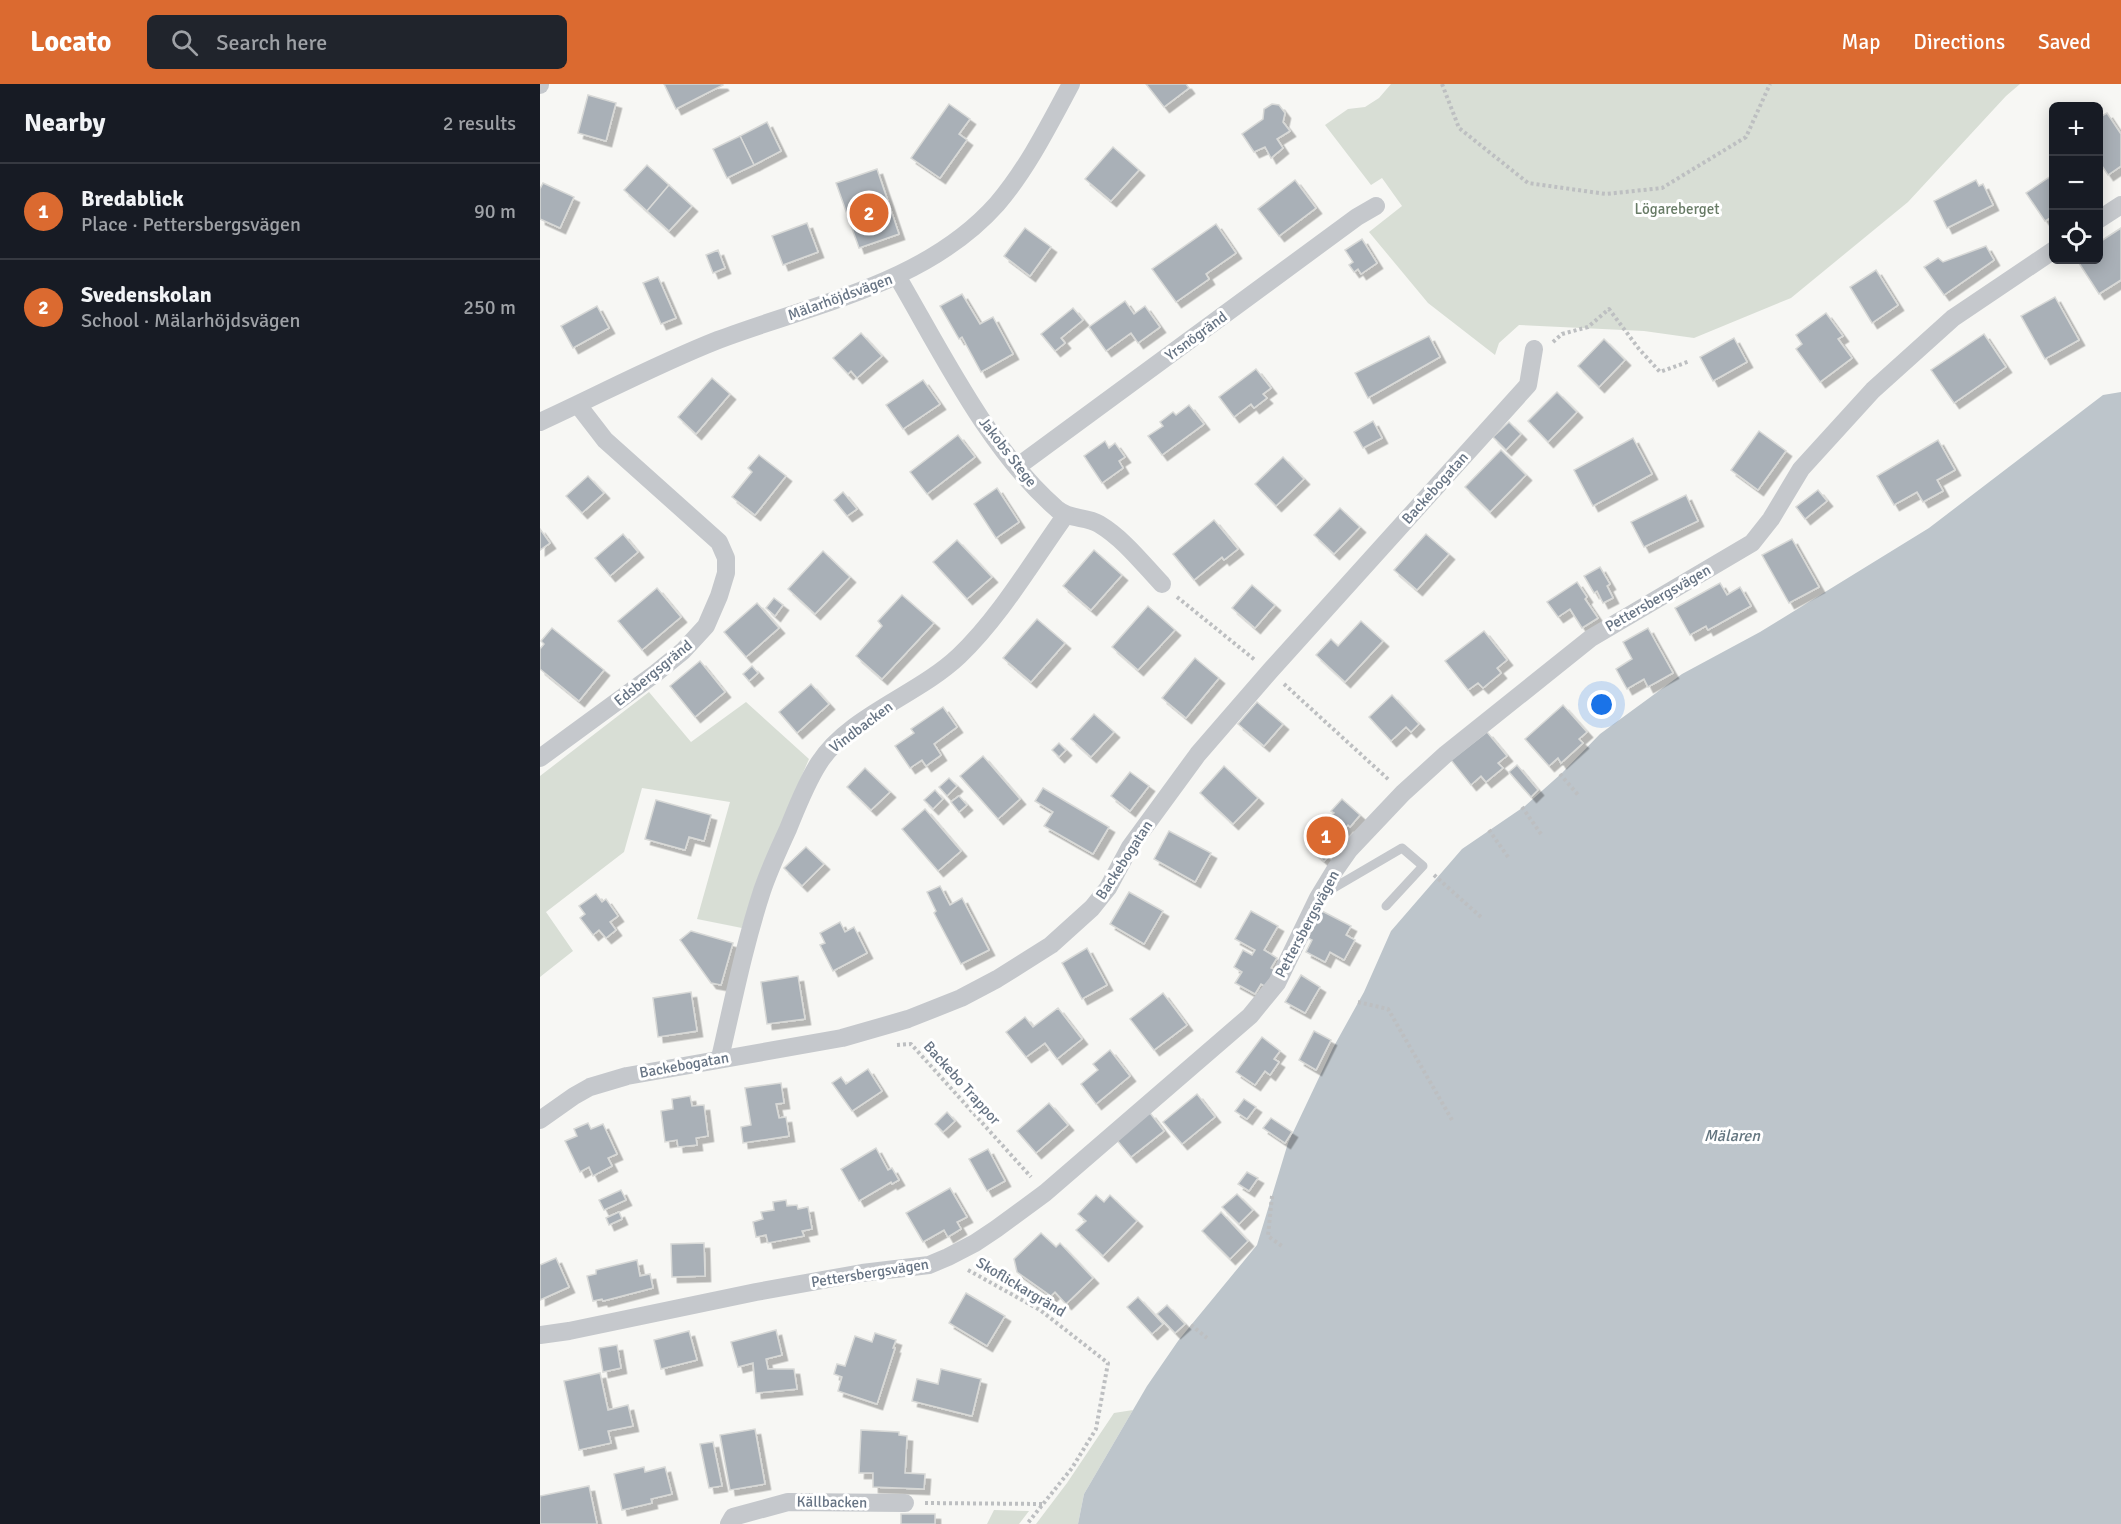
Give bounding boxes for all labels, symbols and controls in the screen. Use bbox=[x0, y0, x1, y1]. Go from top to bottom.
search box bbox=[147, 15, 567, 69]
text: Locato bbox=[30, 25, 111, 59]
icon: search bbox=[168, 26, 201, 59]
text: Search here bbox=[216, 29, 327, 56]
text: Map bbox=[1842, 29, 1880, 55]
text: Directions bbox=[1913, 29, 2005, 55]
text: Saved bbox=[2038, 29, 2091, 55]
map controls bbox=[2049, 102, 2103, 264]
button: + bbox=[2049, 102, 2103, 156]
text: Nearby bbox=[24, 107, 105, 139]
text: 2 results bbox=[443, 111, 516, 136]
button: − bbox=[2049, 156, 2103, 210]
text: Bredablick bbox=[81, 185, 184, 212]
pin: 2 bbox=[850, 190, 888, 236]
text: 1 bbox=[38, 199, 49, 224]
text: 90 m bbox=[474, 199, 516, 224]
park label: Lögareberget bbox=[1635, 200, 1720, 218]
button: locate bbox=[2049, 210, 2103, 264]
text: Place · Pettersbergsvägen bbox=[81, 212, 301, 237]
street label: Mälarhöjdsvägen bbox=[785, 270, 895, 324]
text: Svedenskolan bbox=[81, 281, 212, 308]
text: 2 bbox=[38, 295, 49, 320]
text: 250 m bbox=[463, 295, 516, 320]
street label: Yrsnögränd bbox=[1161, 307, 1231, 365]
text: School · Mälarhöjdsvägen bbox=[81, 308, 301, 333]
street label: Jakobs Stege bbox=[975, 414, 1041, 490]
street label: Backebogatan bbox=[1398, 448, 1472, 528]
street label: Pettersbergsvägen bbox=[1602, 561, 1714, 635]
street label: Edsbergsgränd bbox=[610, 636, 696, 710]
your location bbox=[1587, 690, 1616, 719]
street label: Vindbacken bbox=[826, 697, 896, 757]
pin: 1 bbox=[1306, 814, 1346, 858]
street label: Backebogatan bbox=[1092, 817, 1156, 903]
street label: Pettersbergsvägen bbox=[1271, 867, 1343, 981]
street label: Backebo Trappor bbox=[920, 1037, 1005, 1129]
street label: Backebogatan bbox=[638, 1048, 730, 1082]
water label: Mälaren bbox=[1704, 1126, 1761, 1146]
street label: Skoflickargränd bbox=[973, 1253, 1069, 1321]
street label: Pettersbergsvägen bbox=[810, 1255, 930, 1291]
street label: Källbacken bbox=[797, 1492, 867, 1512]

